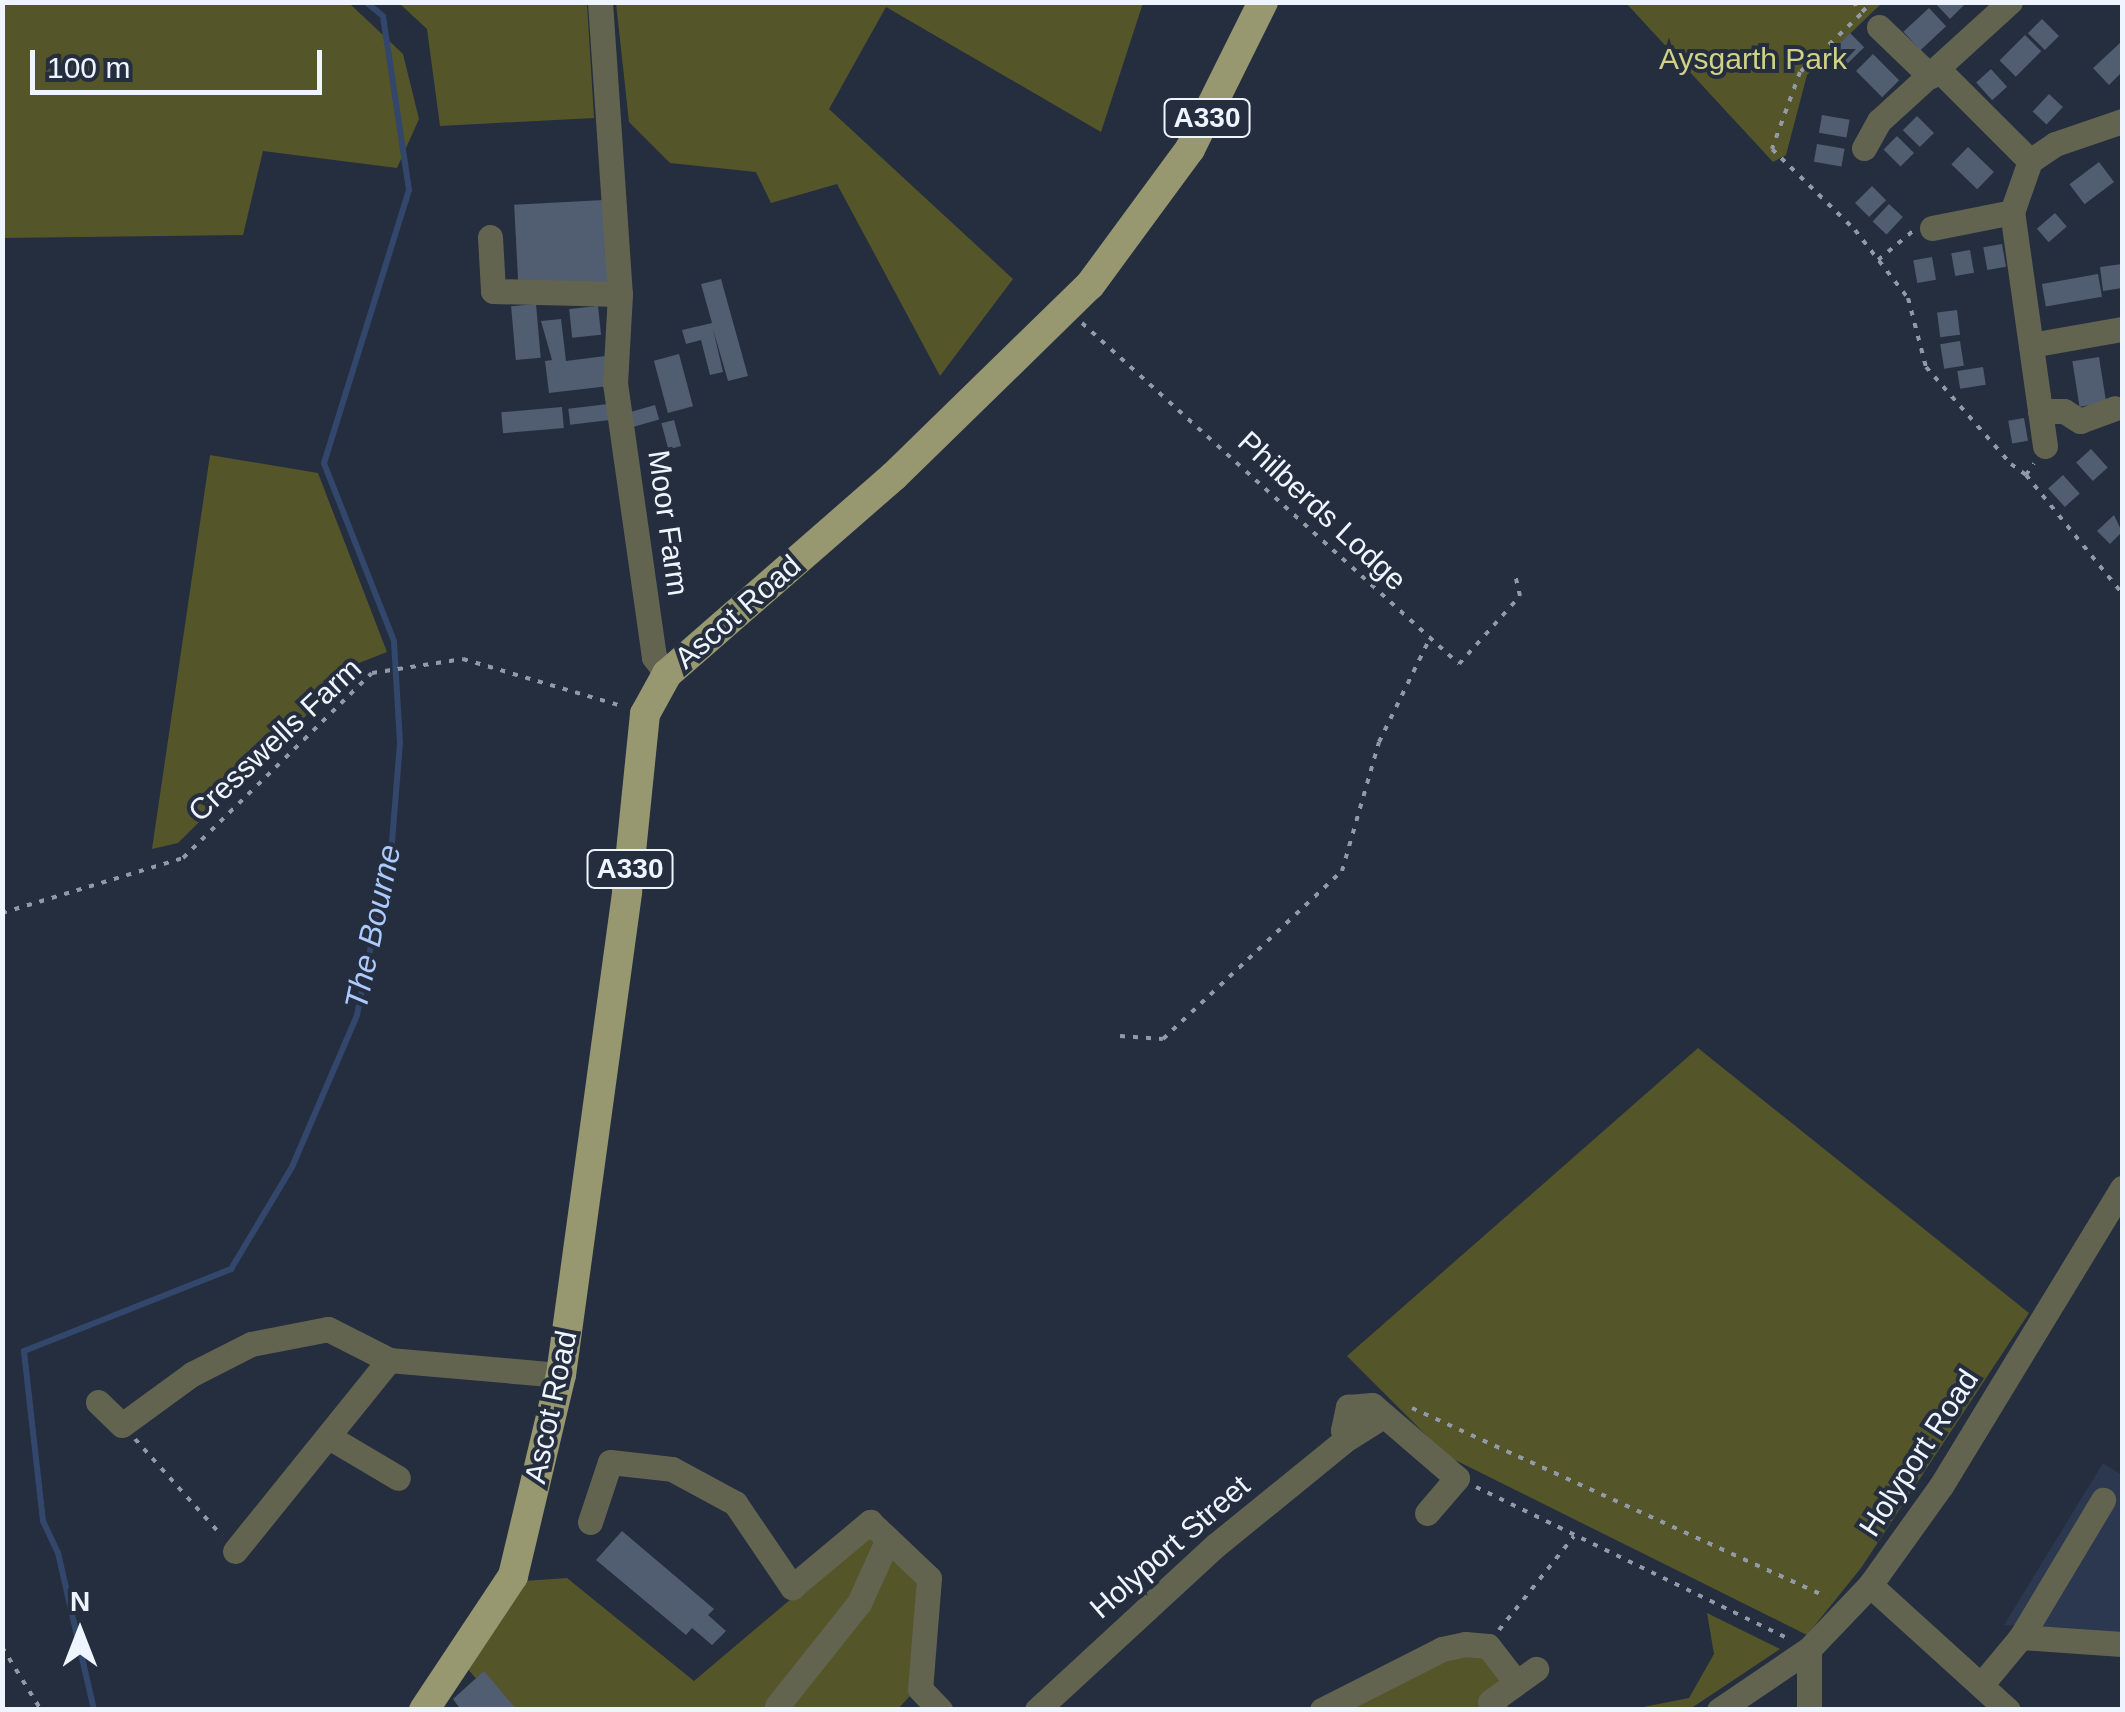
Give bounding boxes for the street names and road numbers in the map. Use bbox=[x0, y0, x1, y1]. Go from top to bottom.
road number: A330 bbox=[1162, 95, 1252, 141]
street label: Philberds Lodge bbox=[1230, 424, 1414, 598]
street label: Moor Farm bbox=[640, 448, 696, 598]
street label: Ascot Road bbox=[668, 548, 808, 676]
street label: Cresswells Farm bbox=[181, 651, 369, 829]
road number: A330 bbox=[585, 846, 675, 892]
street label: Ascot Road bbox=[517, 1327, 585, 1487]
street label: Holyport Road bbox=[1852, 1363, 1986, 1543]
street label: Holyport Street bbox=[1083, 1468, 1257, 1626]

